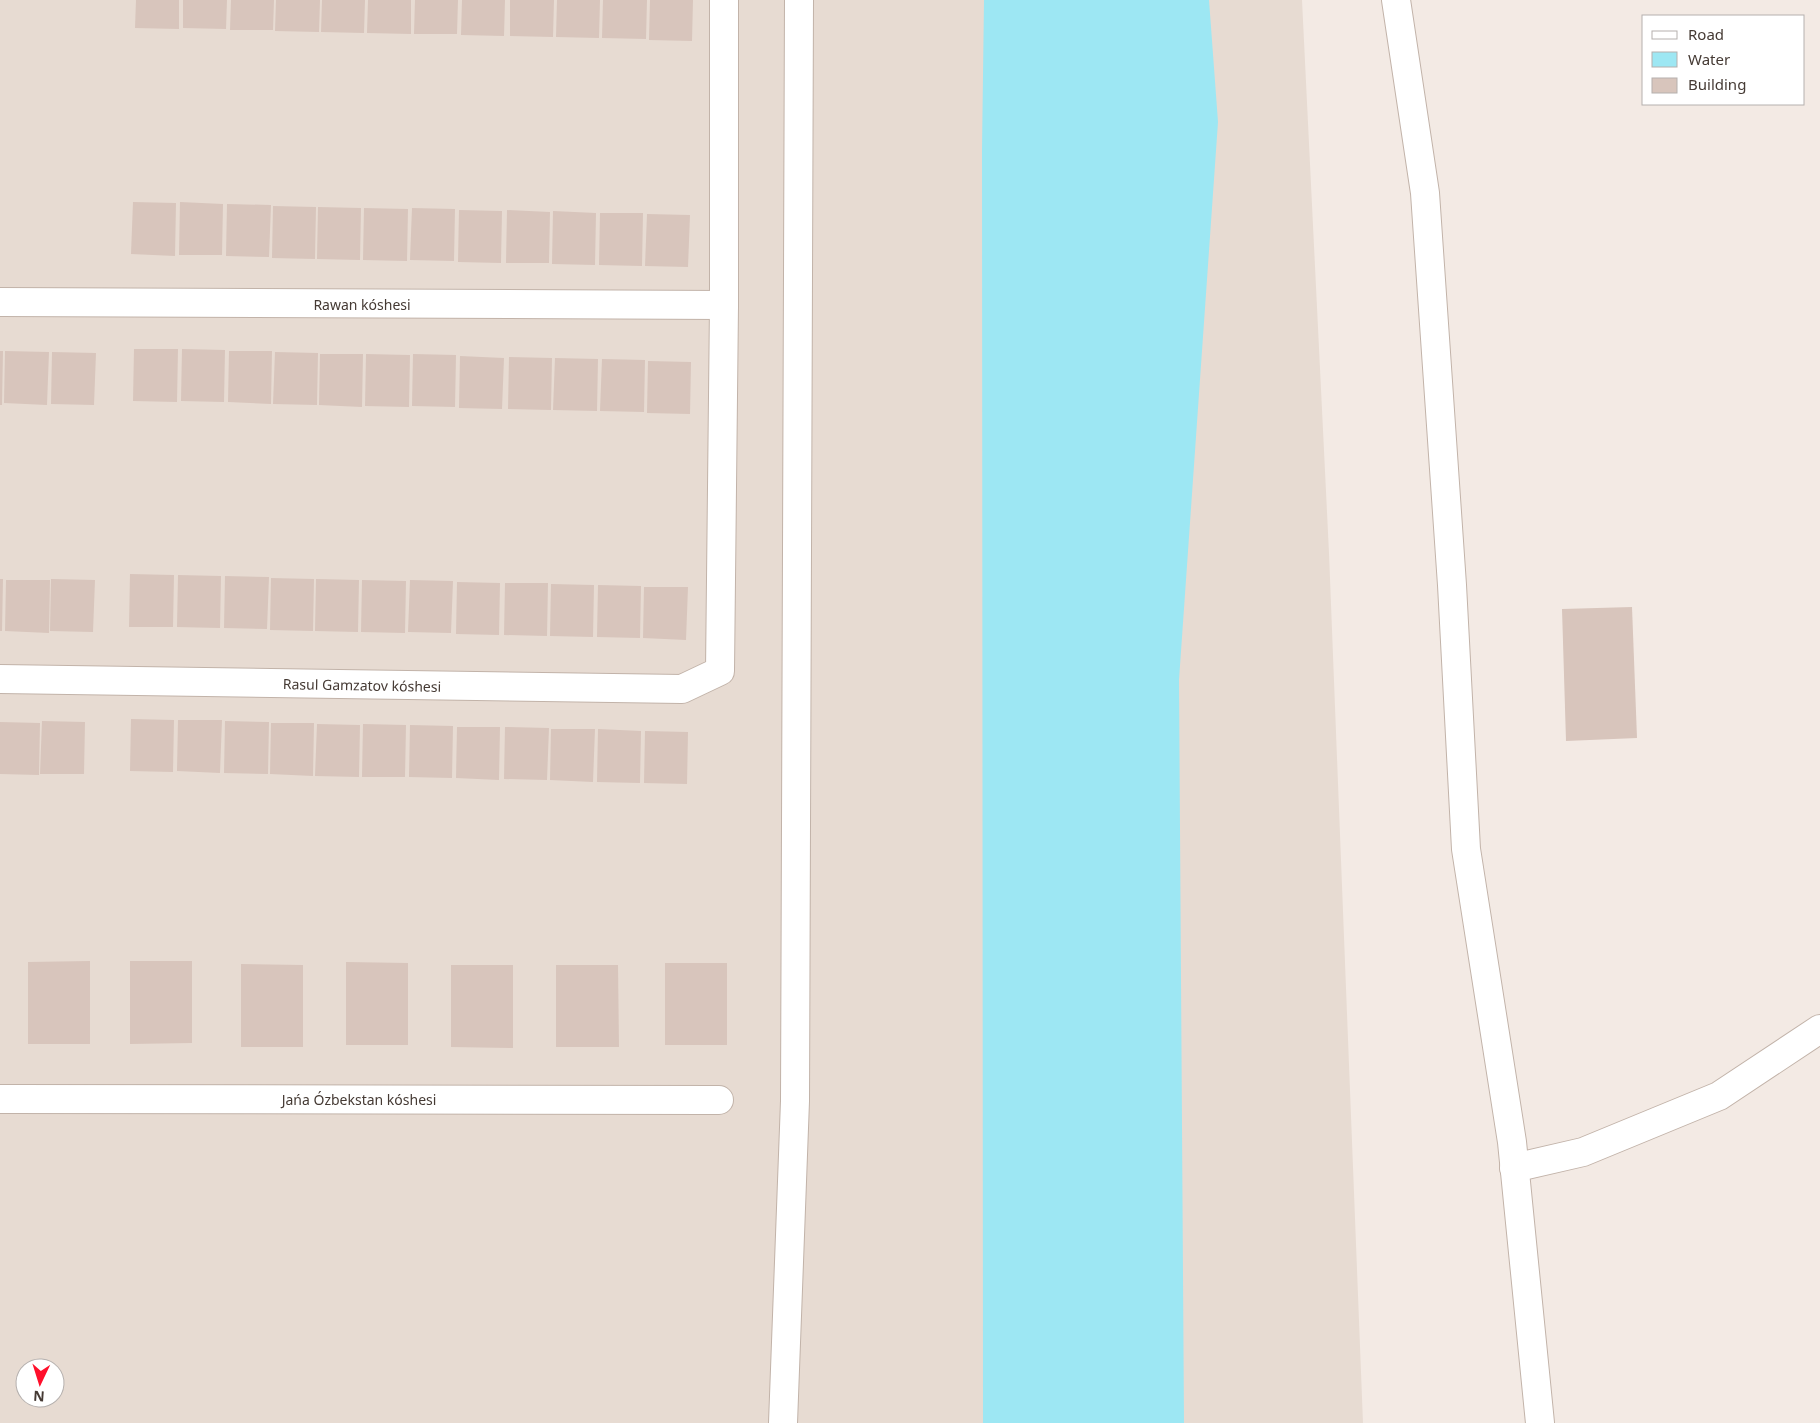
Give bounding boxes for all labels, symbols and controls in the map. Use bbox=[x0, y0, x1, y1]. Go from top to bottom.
legend bbox=[1642, 15, 1805, 105]
text: Road bbox=[1688, 24, 1724, 44]
text: Water bbox=[1688, 49, 1730, 69]
text: Building bbox=[1688, 74, 1746, 94]
street label: Rawan kóshesi bbox=[313, 295, 411, 314]
street label: Rasul Gamzatov kóshesi bbox=[283, 674, 441, 696]
street label: Jańa Ózbekstan kóshesi bbox=[280, 1090, 436, 1109]
north arrow bbox=[15, 1358, 65, 1408]
text: N bbox=[33, 1387, 45, 1406]

